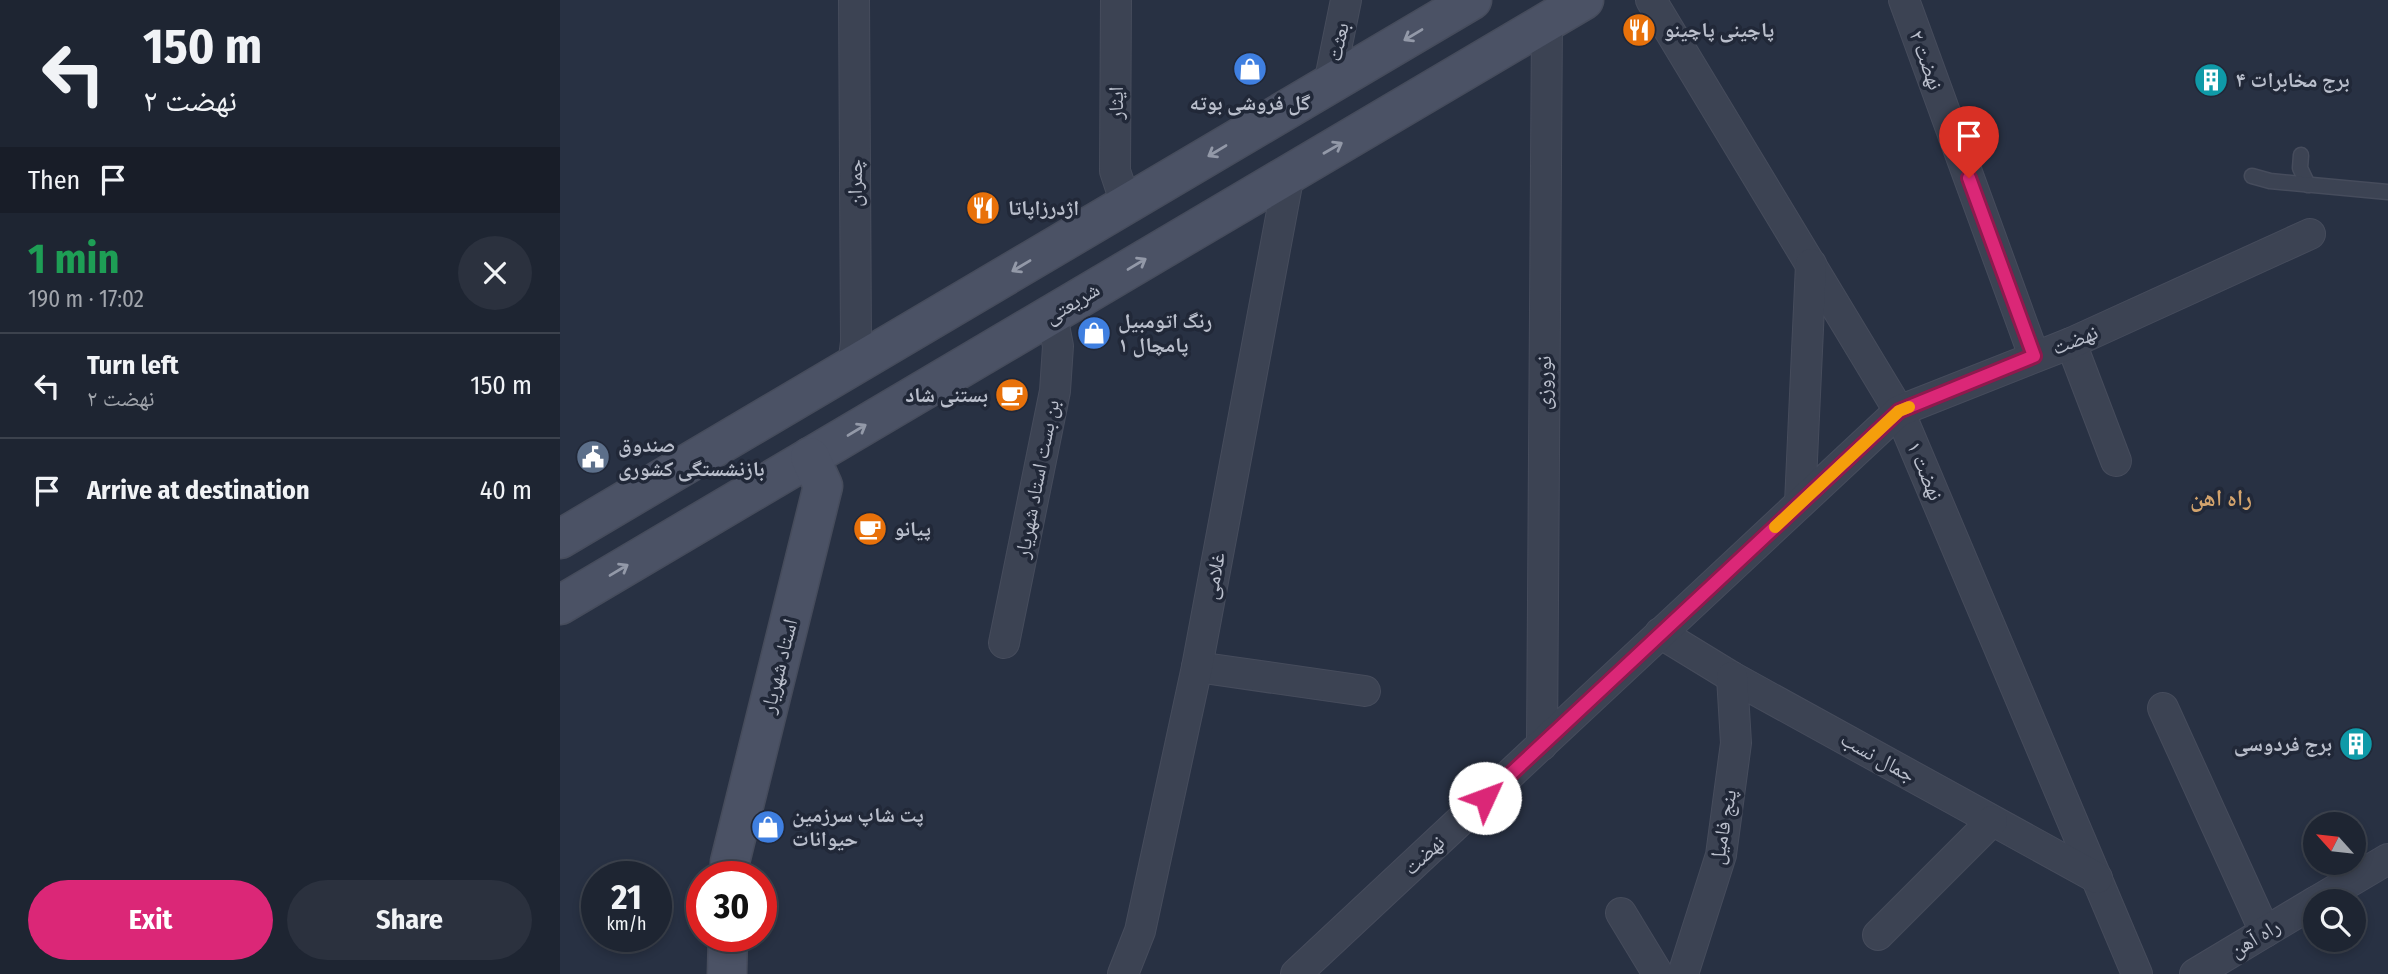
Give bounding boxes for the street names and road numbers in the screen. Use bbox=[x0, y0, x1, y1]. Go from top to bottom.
street label: بعثت bbox=[1321, 20, 1355, 64]
street label: نهضت ۲ bbox=[1903, 27, 1949, 93]
street label: ایثار bbox=[1103, 86, 1129, 121]
street label: چمران bbox=[842, 159, 868, 207]
street label: شریعتی bbox=[1040, 276, 1104, 330]
street label: نهضت bbox=[2048, 319, 2102, 361]
street label: نوروزی bbox=[1531, 356, 1557, 410]
street label: بن بست استاد شهریار bbox=[1009, 397, 1065, 561]
street label: نهضت ۱ bbox=[1901, 438, 1949, 504]
street label: غلامی bbox=[1197, 550, 1231, 602]
street label: استاد شهریار bbox=[755, 616, 803, 717]
street label: جمال نسب bbox=[1836, 726, 1920, 788]
street label: پنج فامیل bbox=[1704, 787, 1742, 867]
street label: نهضت bbox=[1398, 829, 1450, 881]
street label: راه آهن bbox=[2225, 913, 2285, 963]

